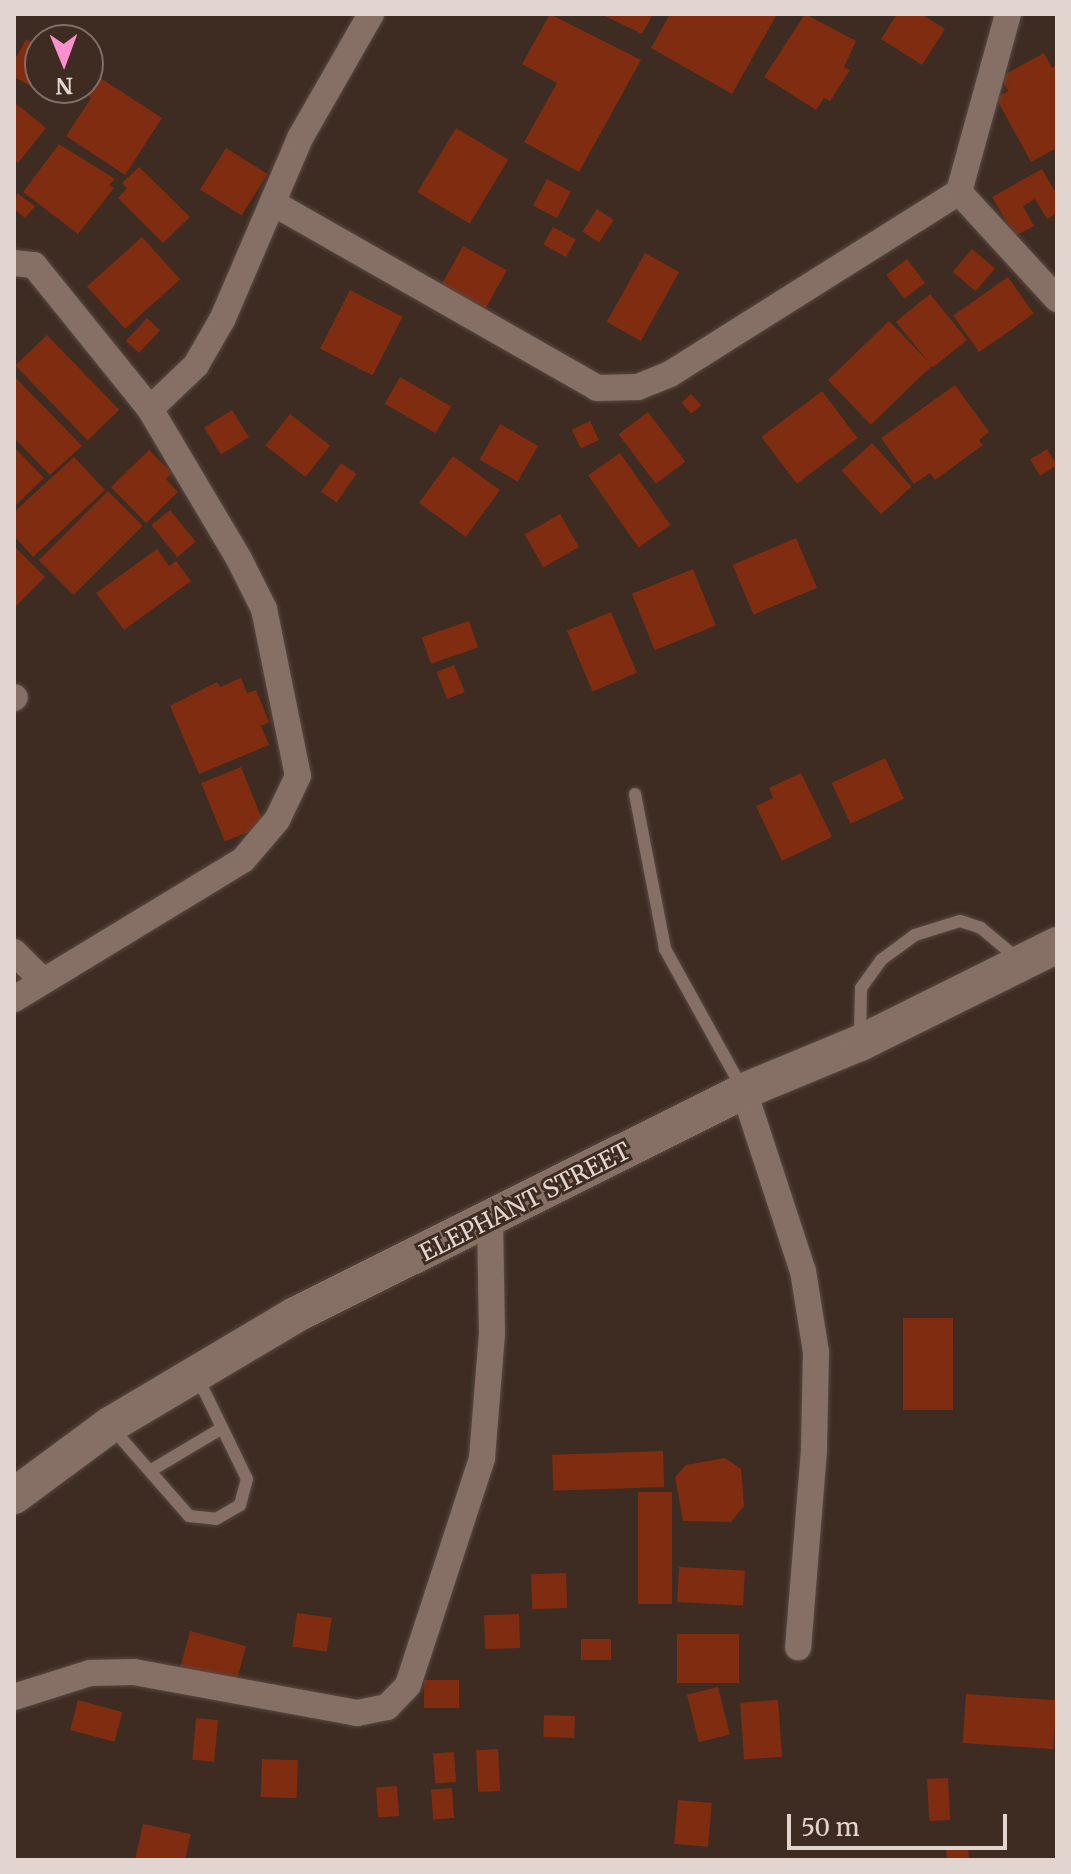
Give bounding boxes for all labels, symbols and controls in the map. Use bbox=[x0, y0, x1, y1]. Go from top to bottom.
north arrow bbox=[24, 24, 104, 104]
text: N bbox=[55, 72, 73, 100]
street label: ELEPHANT STREET bbox=[415, 1136, 635, 1268]
scale bar bbox=[791, 1798, 1011, 1848]
text: 50 m bbox=[801, 1812, 860, 1843]

